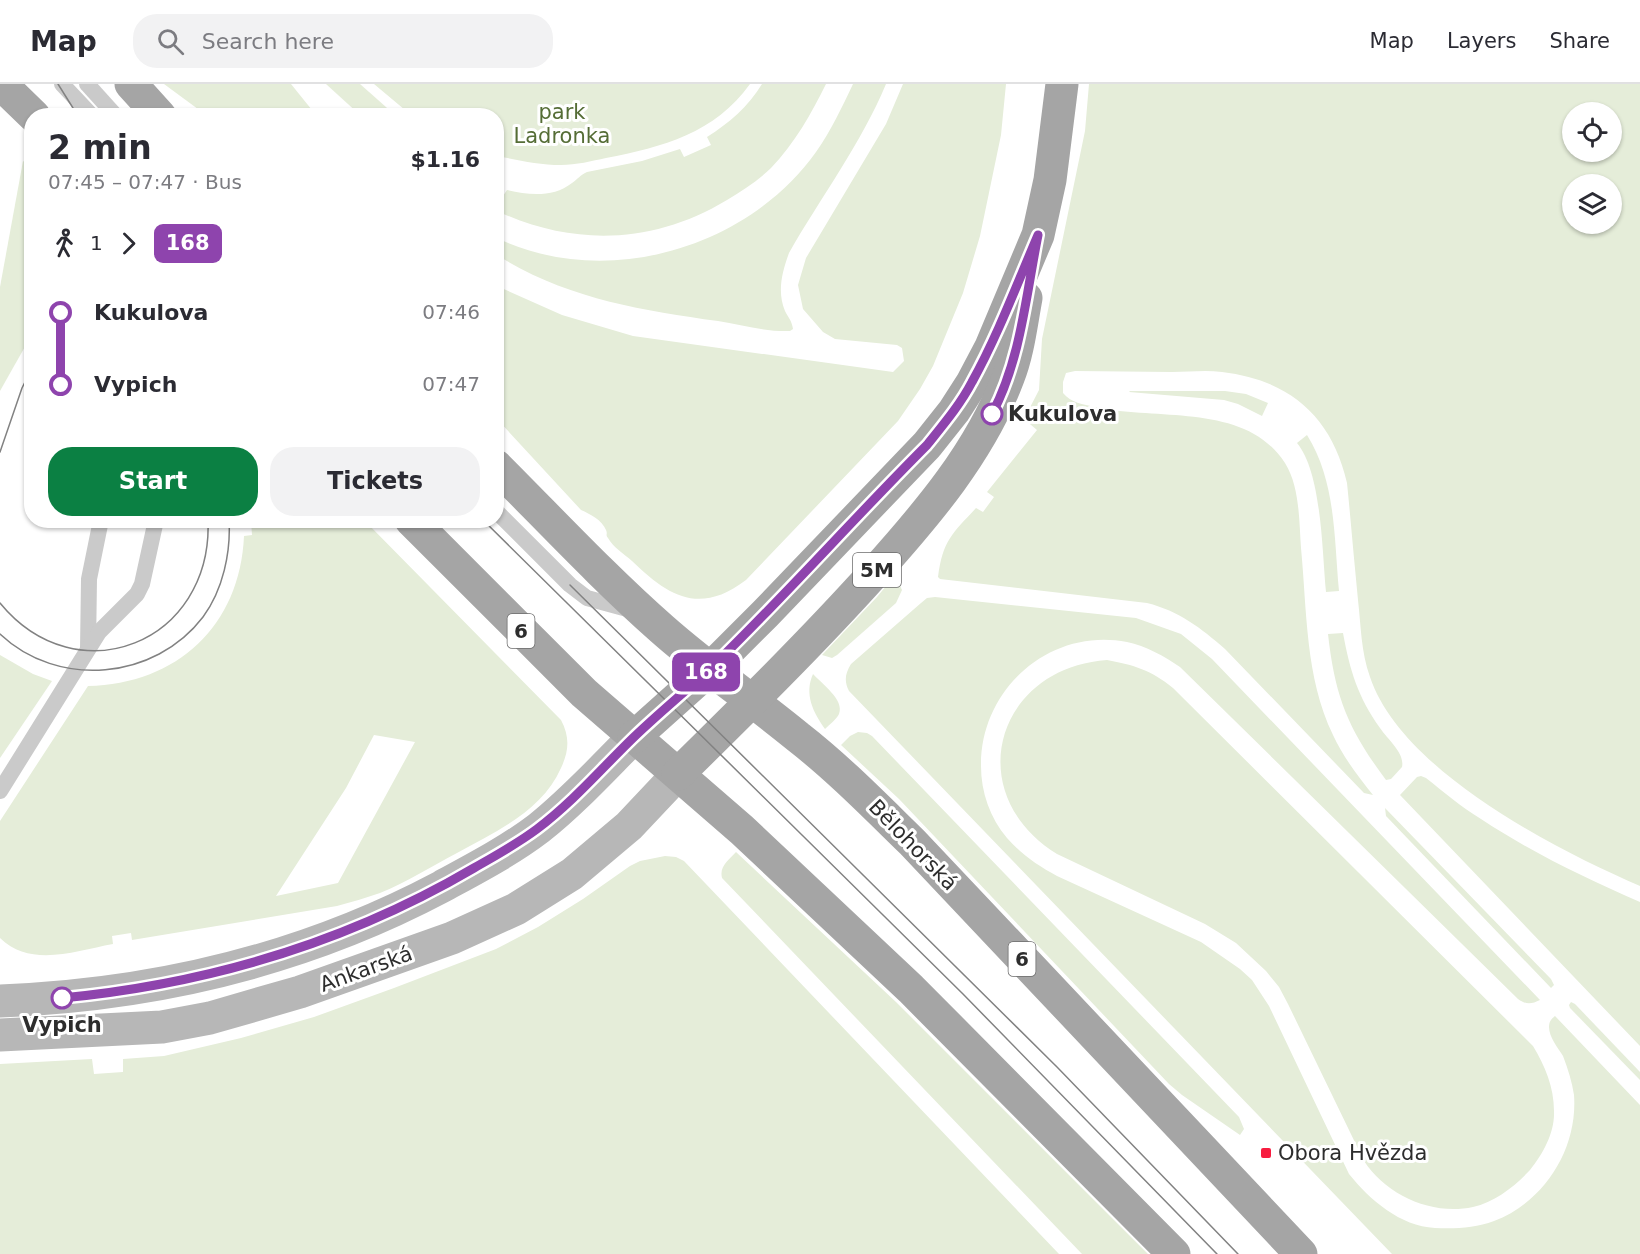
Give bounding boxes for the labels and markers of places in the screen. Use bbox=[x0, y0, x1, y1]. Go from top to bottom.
place label: Kukulova bbox=[1008, 402, 1117, 426]
marker: Kukulova bbox=[981, 403, 1003, 425]
marker: Vypich bbox=[51, 987, 73, 1009]
place label: Vypich bbox=[22, 1013, 102, 1037]
place label: Obora Hvězda bbox=[1278, 1141, 1427, 1165]
marker: Obora Hvězda bbox=[1259, 1146, 1273, 1160]

